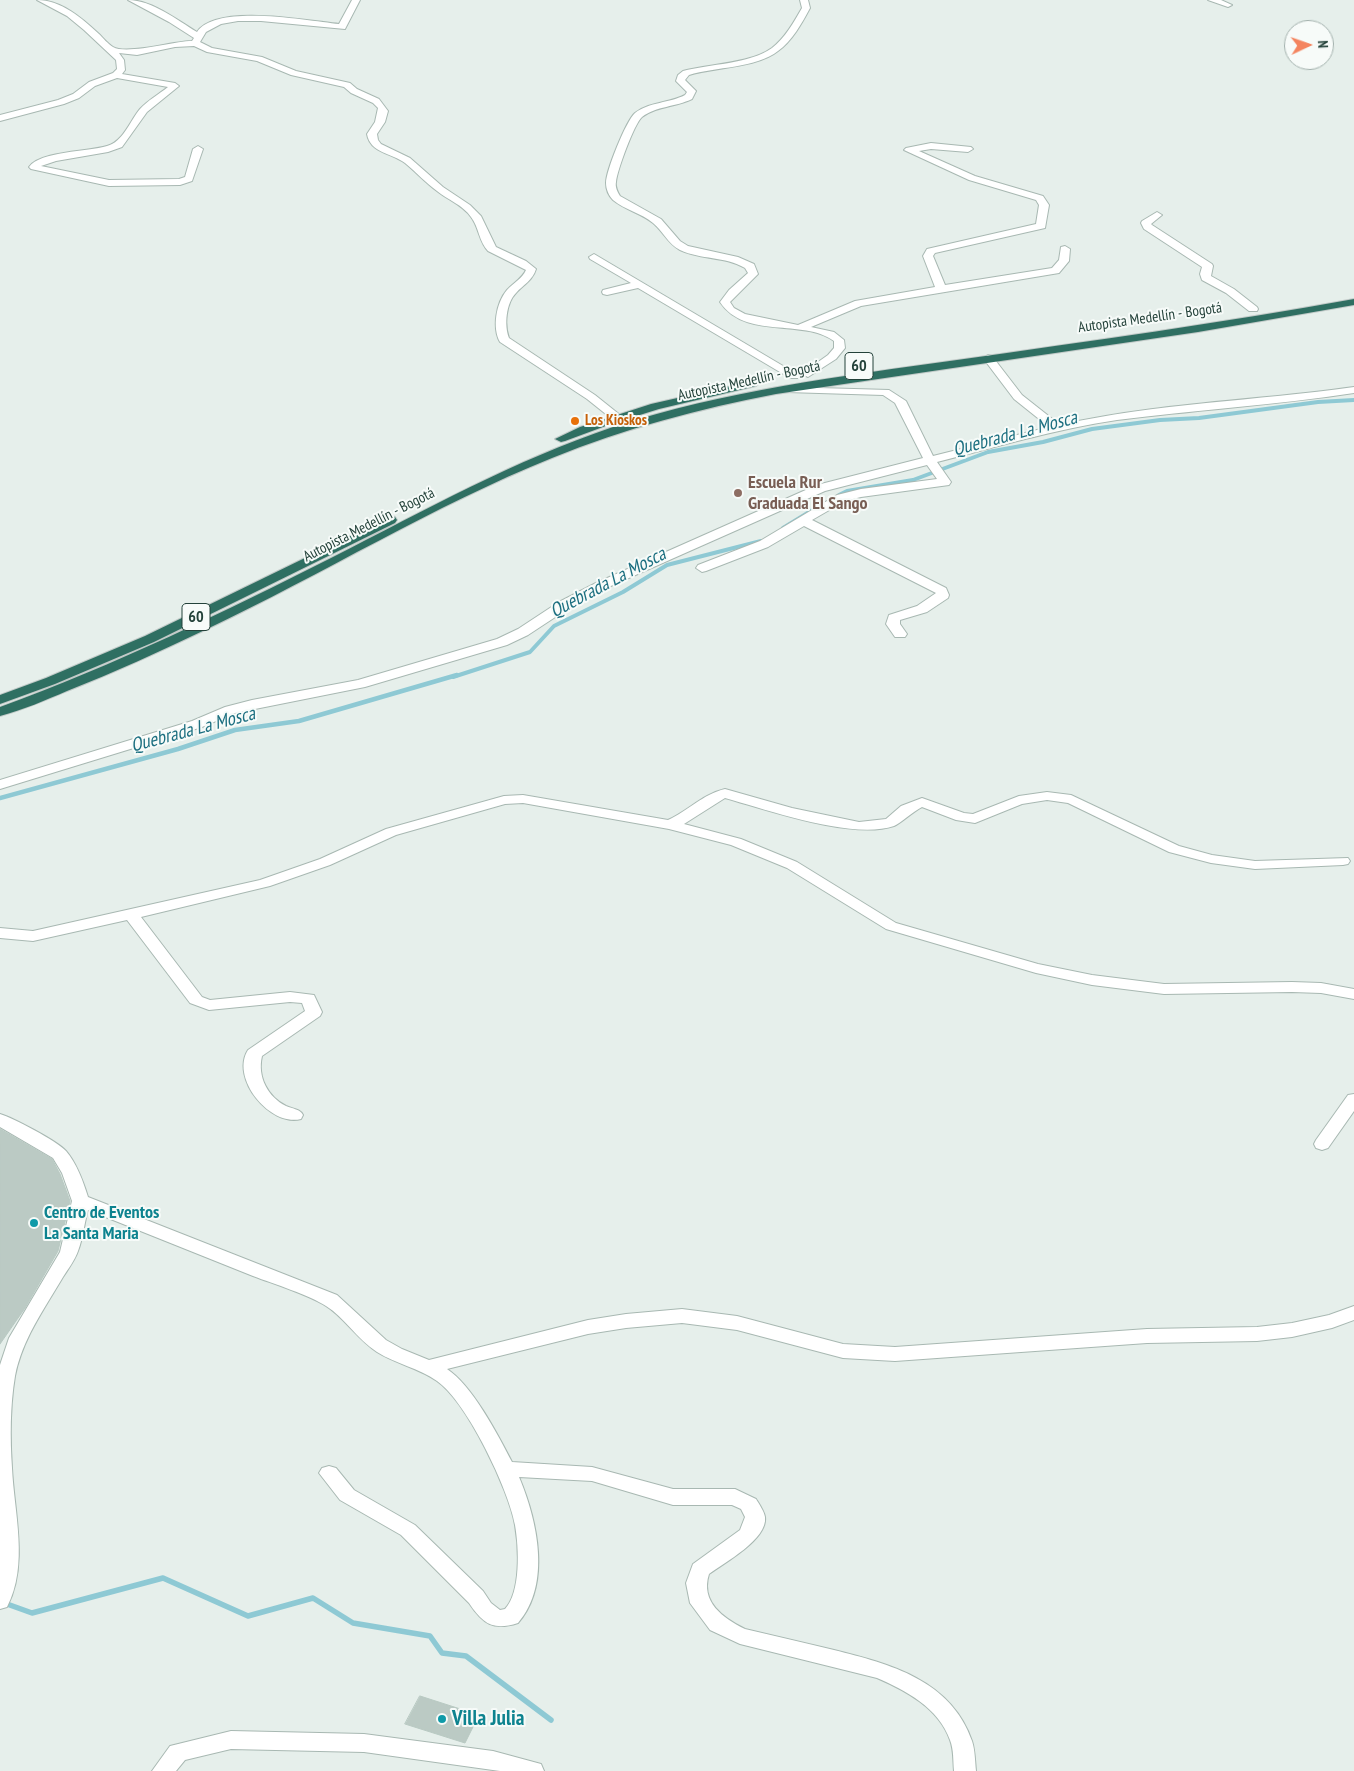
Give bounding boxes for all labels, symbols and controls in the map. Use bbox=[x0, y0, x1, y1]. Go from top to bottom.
north arrow bbox=[1284, 20, 1334, 70]
text: N bbox=[1314, 40, 1332, 49]
street label: Autopista Medellín - Bogotá bbox=[1077, 299, 1223, 337]
road number: 60 bbox=[845, 352, 873, 380]
street label: Autopista Medellín - Bogotá bbox=[676, 357, 822, 405]
water label: Quebrada La Mosca bbox=[950, 406, 1080, 462]
place label: Los Kioskos bbox=[585, 412, 647, 430]
marker: Los Kioskos bbox=[569, 415, 581, 427]
place label: Escuela Rur Graduada El Sango bbox=[748, 472, 868, 514]
street label: Autopista Medellín - Bogotá bbox=[300, 484, 438, 566]
marker: Escuela Rur Graduada El Sango bbox=[732, 487, 744, 499]
water label: Quebrada La Mosca bbox=[546, 543, 670, 623]
road number: 60 bbox=[182, 604, 210, 630]
water label: Quebrada La Mosca bbox=[128, 702, 258, 758]
place label: Centro de Eventos La Santa Maria bbox=[44, 1202, 159, 1244]
marker: Centro de Eventos La Santa Maria bbox=[28, 1217, 40, 1229]
place label: Villa Julia bbox=[452, 1706, 524, 1732]
marker: Villa Julia bbox=[436, 1713, 448, 1725]

